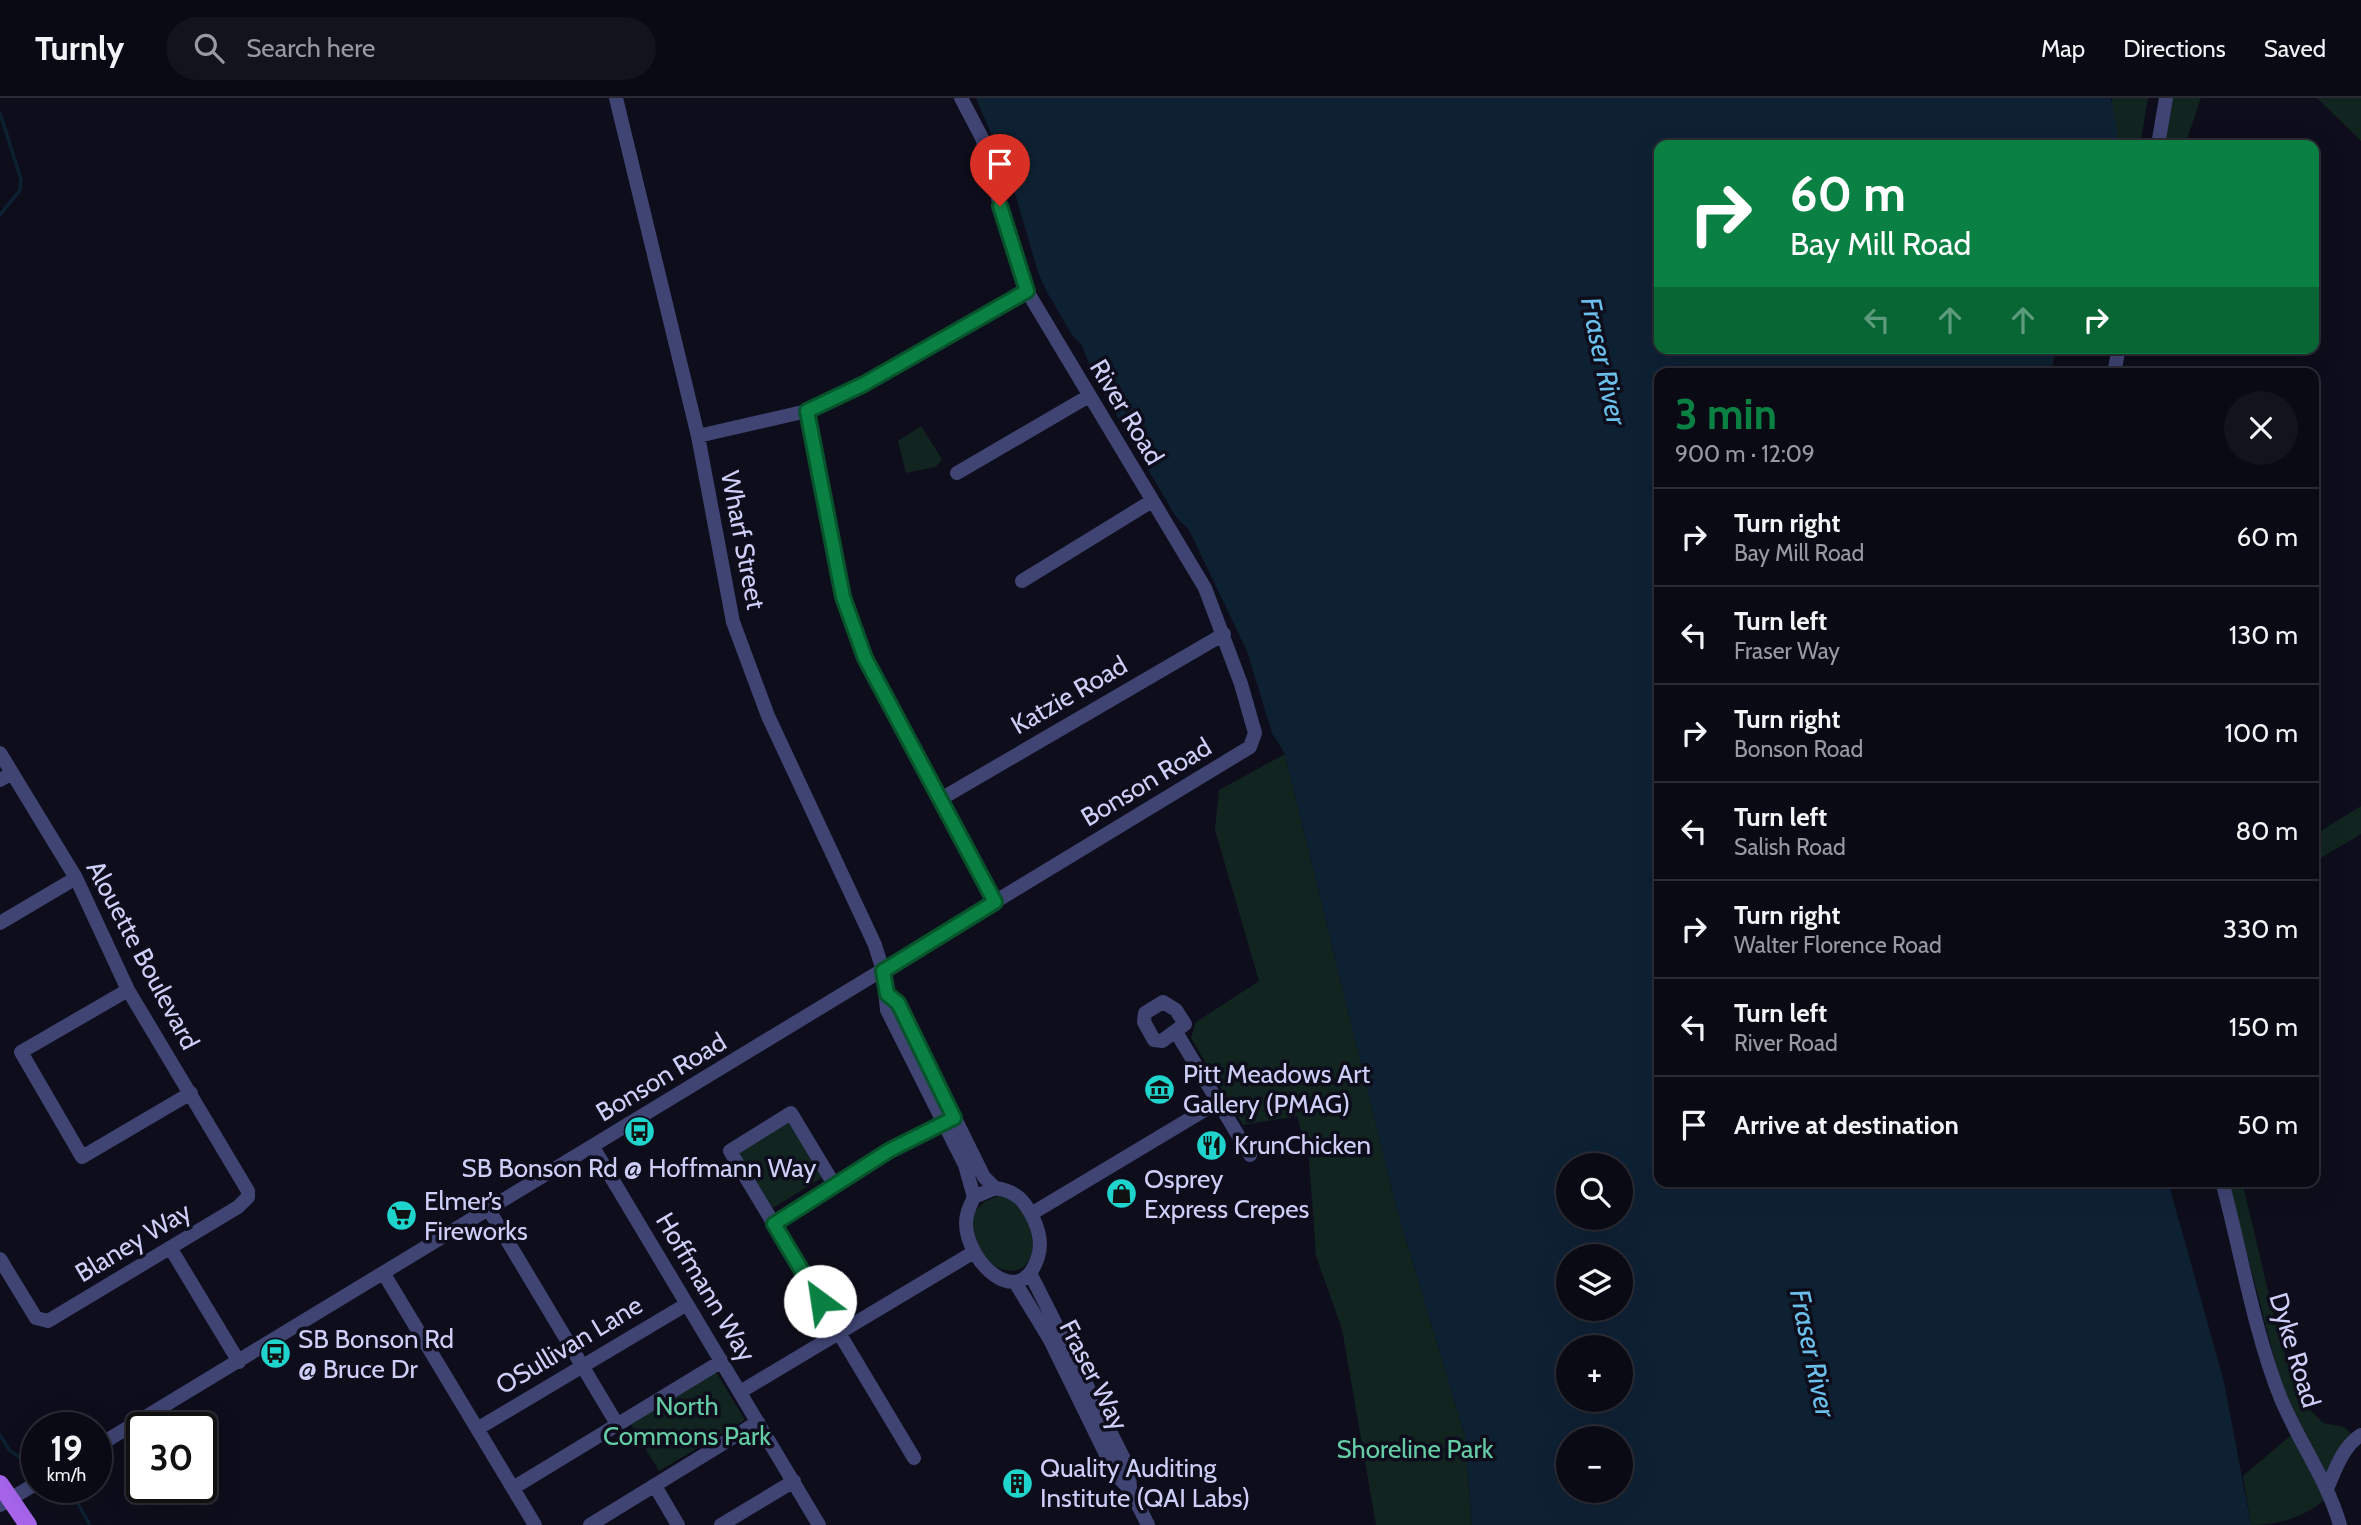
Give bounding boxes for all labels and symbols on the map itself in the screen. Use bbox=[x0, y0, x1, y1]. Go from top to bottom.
pin bbox=[970, 134, 1030, 206]
water label: Fraser River bbox=[1574, 294, 1634, 429]
street label: River Road bbox=[1083, 353, 1171, 471]
street label: Wharf Street bbox=[714, 468, 772, 612]
street label: Katzie Road bbox=[1005, 649, 1133, 741]
street label: Bonson Road bbox=[1075, 731, 1217, 833]
street label: Alouette Boulevard bbox=[80, 855, 206, 1055]
street label: Bonson Road bbox=[590, 1026, 732, 1128]
place label: Pitt Meadows Art Gallery (PMAG) bbox=[1183, 1058, 1370, 1120]
museum icon: Pitt Meadows Art Gallery (PMAG) bbox=[1143, 1072, 1177, 1106]
bus stop icon: SB Bonson Rd @ Hoffmann Way bbox=[622, 1115, 656, 1149]
restaurant icon: KrunChicken bbox=[1194, 1128, 1228, 1162]
place label: KrunChicken bbox=[1234, 1129, 1371, 1161]
place label: SB Bonson Rd @ Hoffmann Way bbox=[462, 1152, 816, 1184]
place label: Osprey Express Crepes bbox=[1144, 1163, 1310, 1225]
shop icon: Osprey Express Crepes bbox=[1104, 1177, 1138, 1211]
place label: Elmer’s Fireworks bbox=[424, 1185, 528, 1247]
street label: Blaney Way bbox=[69, 1195, 197, 1289]
supermarket icon: Elmer’s Fireworks bbox=[384, 1199, 418, 1233]
street label: Hoffmann Way bbox=[649, 1207, 763, 1367]
position arrow bbox=[783, 1264, 857, 1338]
water label: Fraser River bbox=[1783, 1286, 1843, 1421]
street label: OSullivan Lane bbox=[490, 1289, 648, 1401]
street label: Dyke Road bbox=[2262, 1289, 2328, 1411]
street label: Fraser Way bbox=[1053, 1314, 1135, 1436]
place label: SB Bonson Rd @ Bruce Dr bbox=[298, 1323, 454, 1385]
bus stop icon: SB Bonson Rd @ Bruce Dr bbox=[258, 1337, 292, 1371]
park label: North Commons Park bbox=[603, 1390, 771, 1452]
speed limit sign: 30 bbox=[126, 1412, 217, 1503]
park label: Shoreline Park bbox=[1337, 1433, 1494, 1465]
place label: Quality Auditing Institute (QAI Labs) bbox=[1040, 1452, 1250, 1514]
building icon: Quality Auditing Institute (QAI Labs) bbox=[1000, 1466, 1034, 1500]

